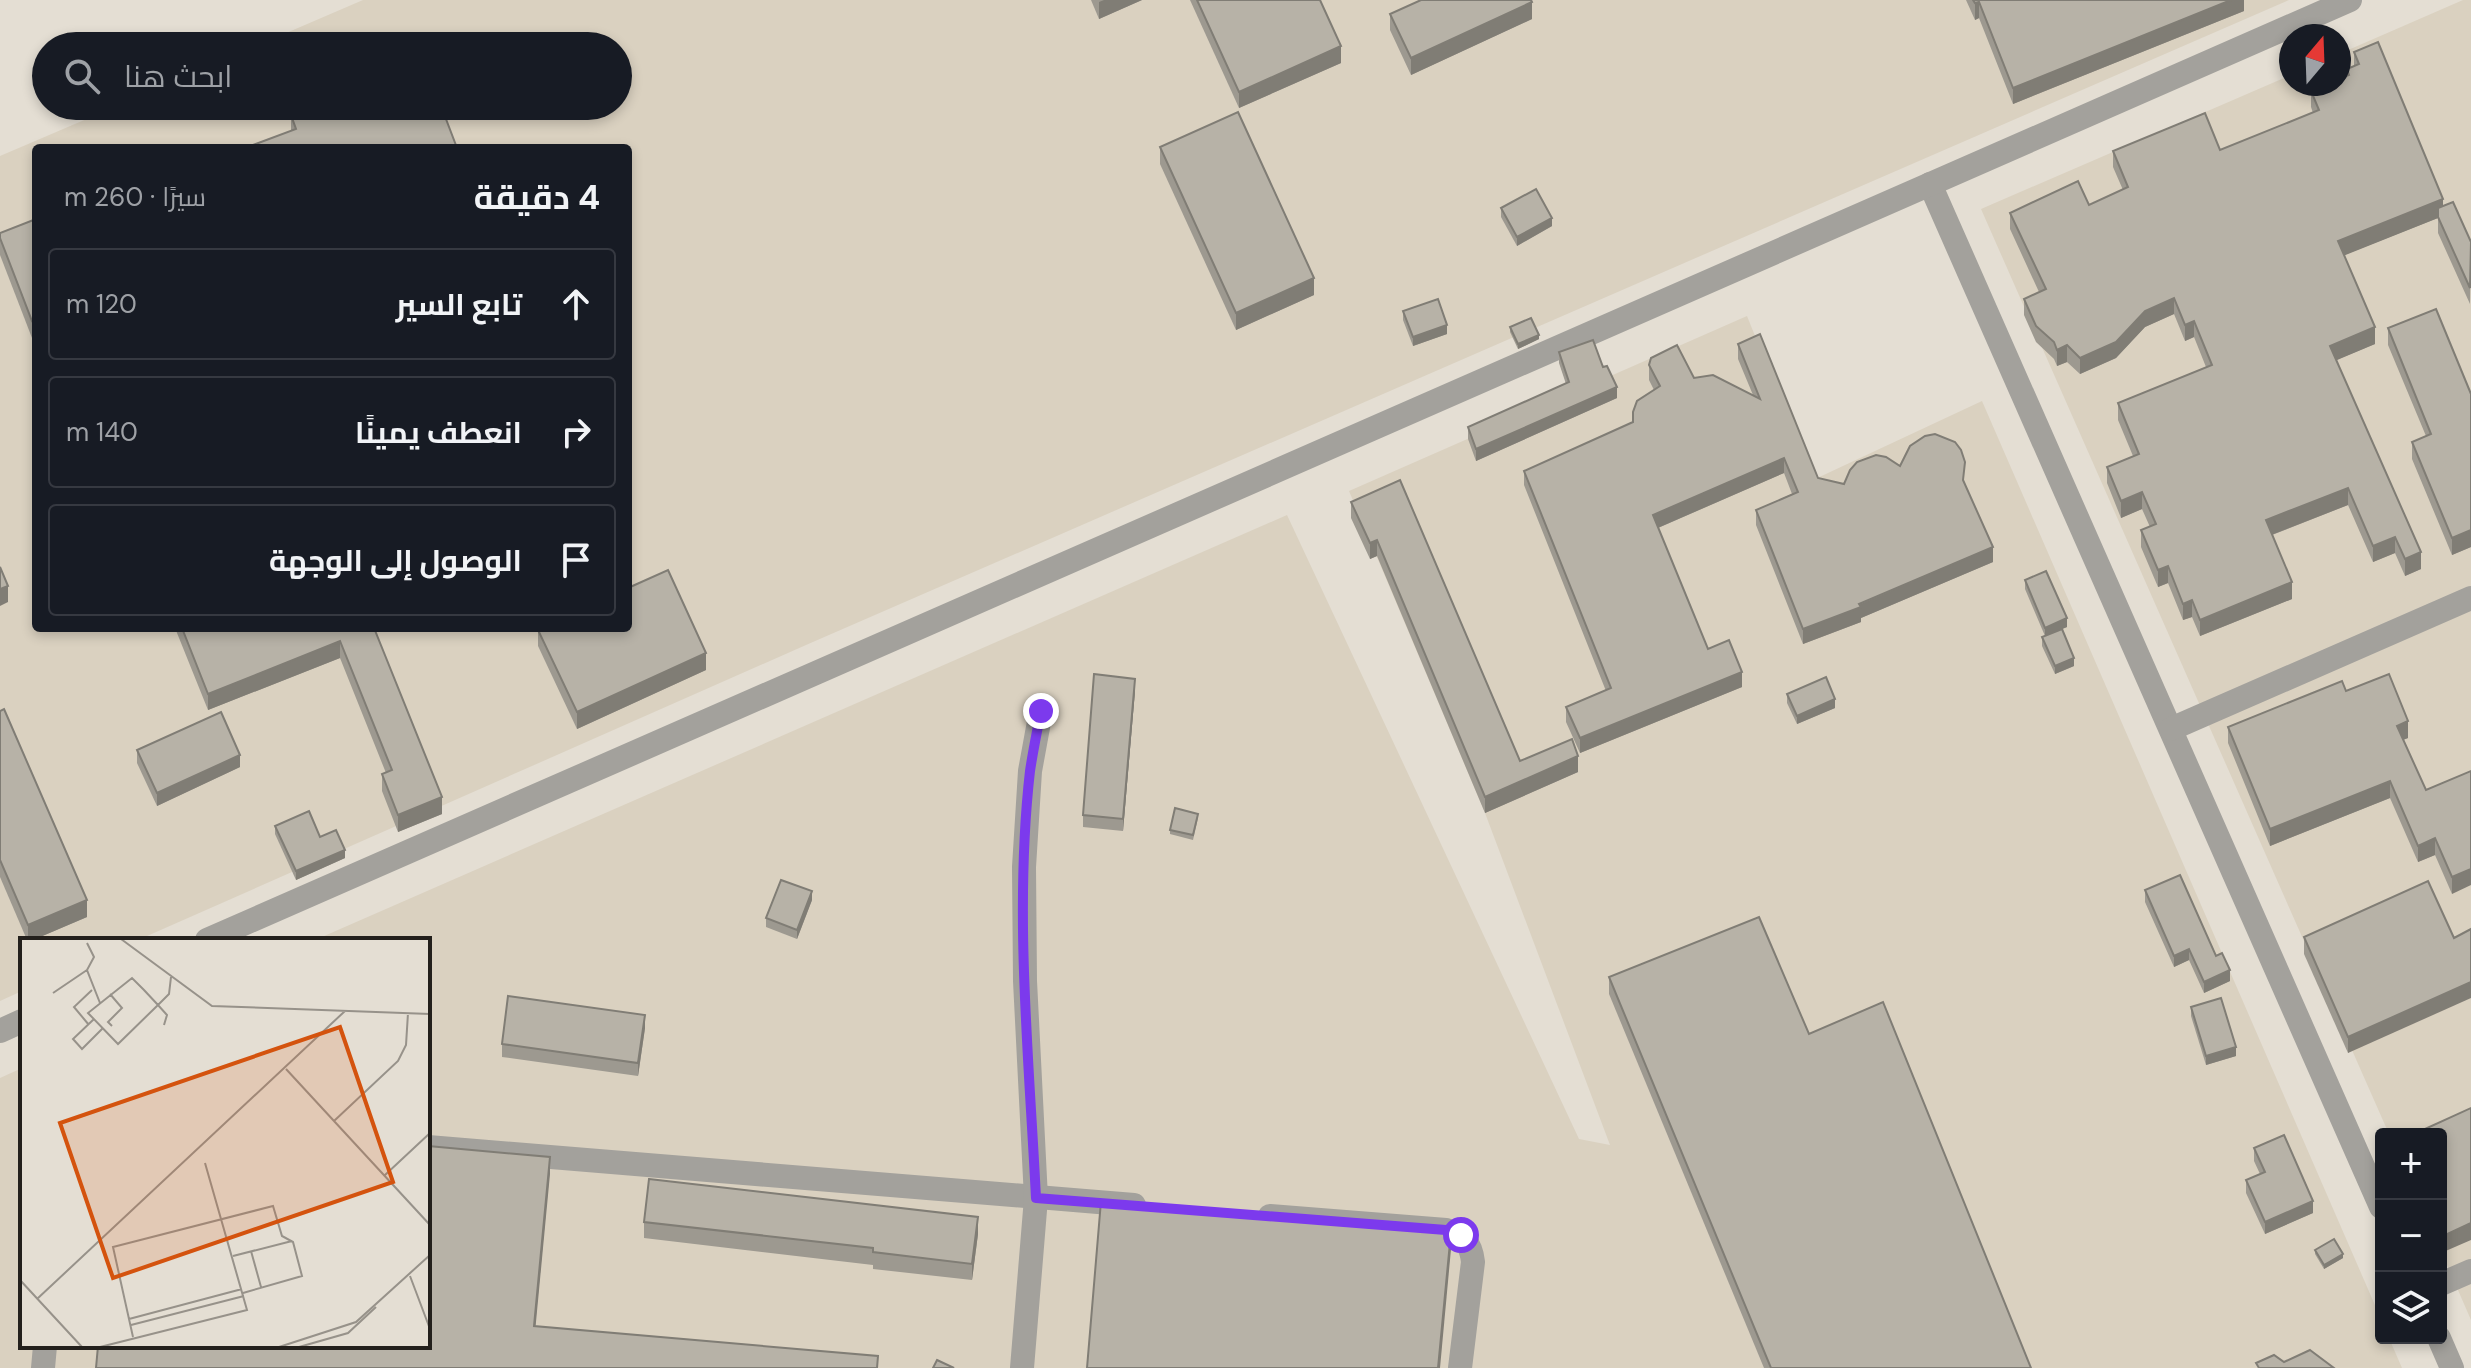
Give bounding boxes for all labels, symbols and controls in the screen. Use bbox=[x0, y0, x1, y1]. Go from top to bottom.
north arrow bbox=[2279, 24, 2351, 96]
search box bbox=[32, 32, 632, 120]
icon: search bbox=[60, 54, 104, 98]
text: ابحث هنا bbox=[124, 57, 232, 96]
text: 4 دقيقة bbox=[474, 175, 600, 220]
text: سيرًا · 260 m bbox=[64, 180, 206, 214]
icon: ahead bbox=[554, 282, 598, 326]
text: تابع السير bbox=[396, 285, 522, 324]
text: 120 m bbox=[66, 287, 137, 321]
icon: right bbox=[554, 410, 598, 454]
text: انعطف يمينًا bbox=[355, 413, 522, 452]
text: 140 m bbox=[66, 415, 138, 449]
icon: arrive bbox=[554, 538, 598, 582]
text: الوصول إلى الوجهة bbox=[269, 541, 522, 580]
route end bbox=[1023, 693, 1059, 729]
inset map bbox=[20, 938, 430, 1348]
map controls bbox=[2375, 1128, 2447, 1344]
button: + bbox=[2375, 1128, 2447, 1200]
button: − bbox=[2375, 1200, 2447, 1272]
route start bbox=[1443, 1217, 1479, 1253]
button: layers bbox=[2375, 1272, 2447, 1344]

